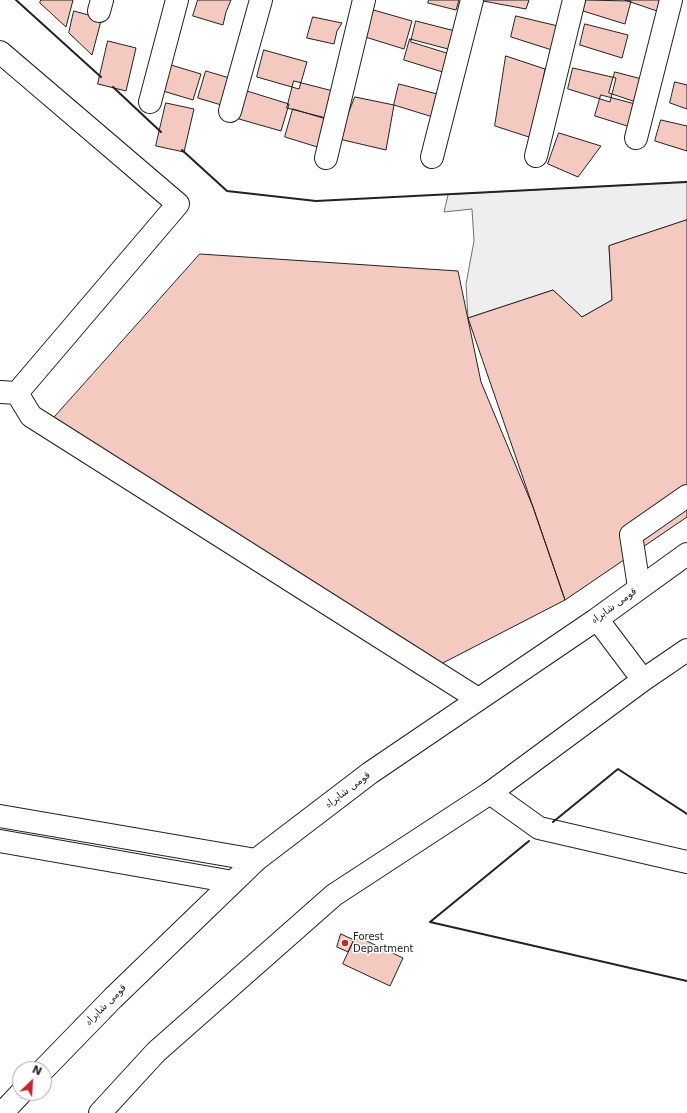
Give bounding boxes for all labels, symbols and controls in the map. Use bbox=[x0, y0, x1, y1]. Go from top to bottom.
street label: قومی شاہراہ bbox=[589, 585, 639, 627]
street label: قومی شاہراہ bbox=[323, 769, 373, 811]
place label: Forest Department bbox=[353, 931, 414, 954]
marker: Forest Department bbox=[340, 938, 350, 948]
street label: قومی شاہراہ bbox=[83, 982, 129, 1028]
north arrow bbox=[12, 1061, 52, 1101]
text: N bbox=[30, 1063, 44, 1078]

